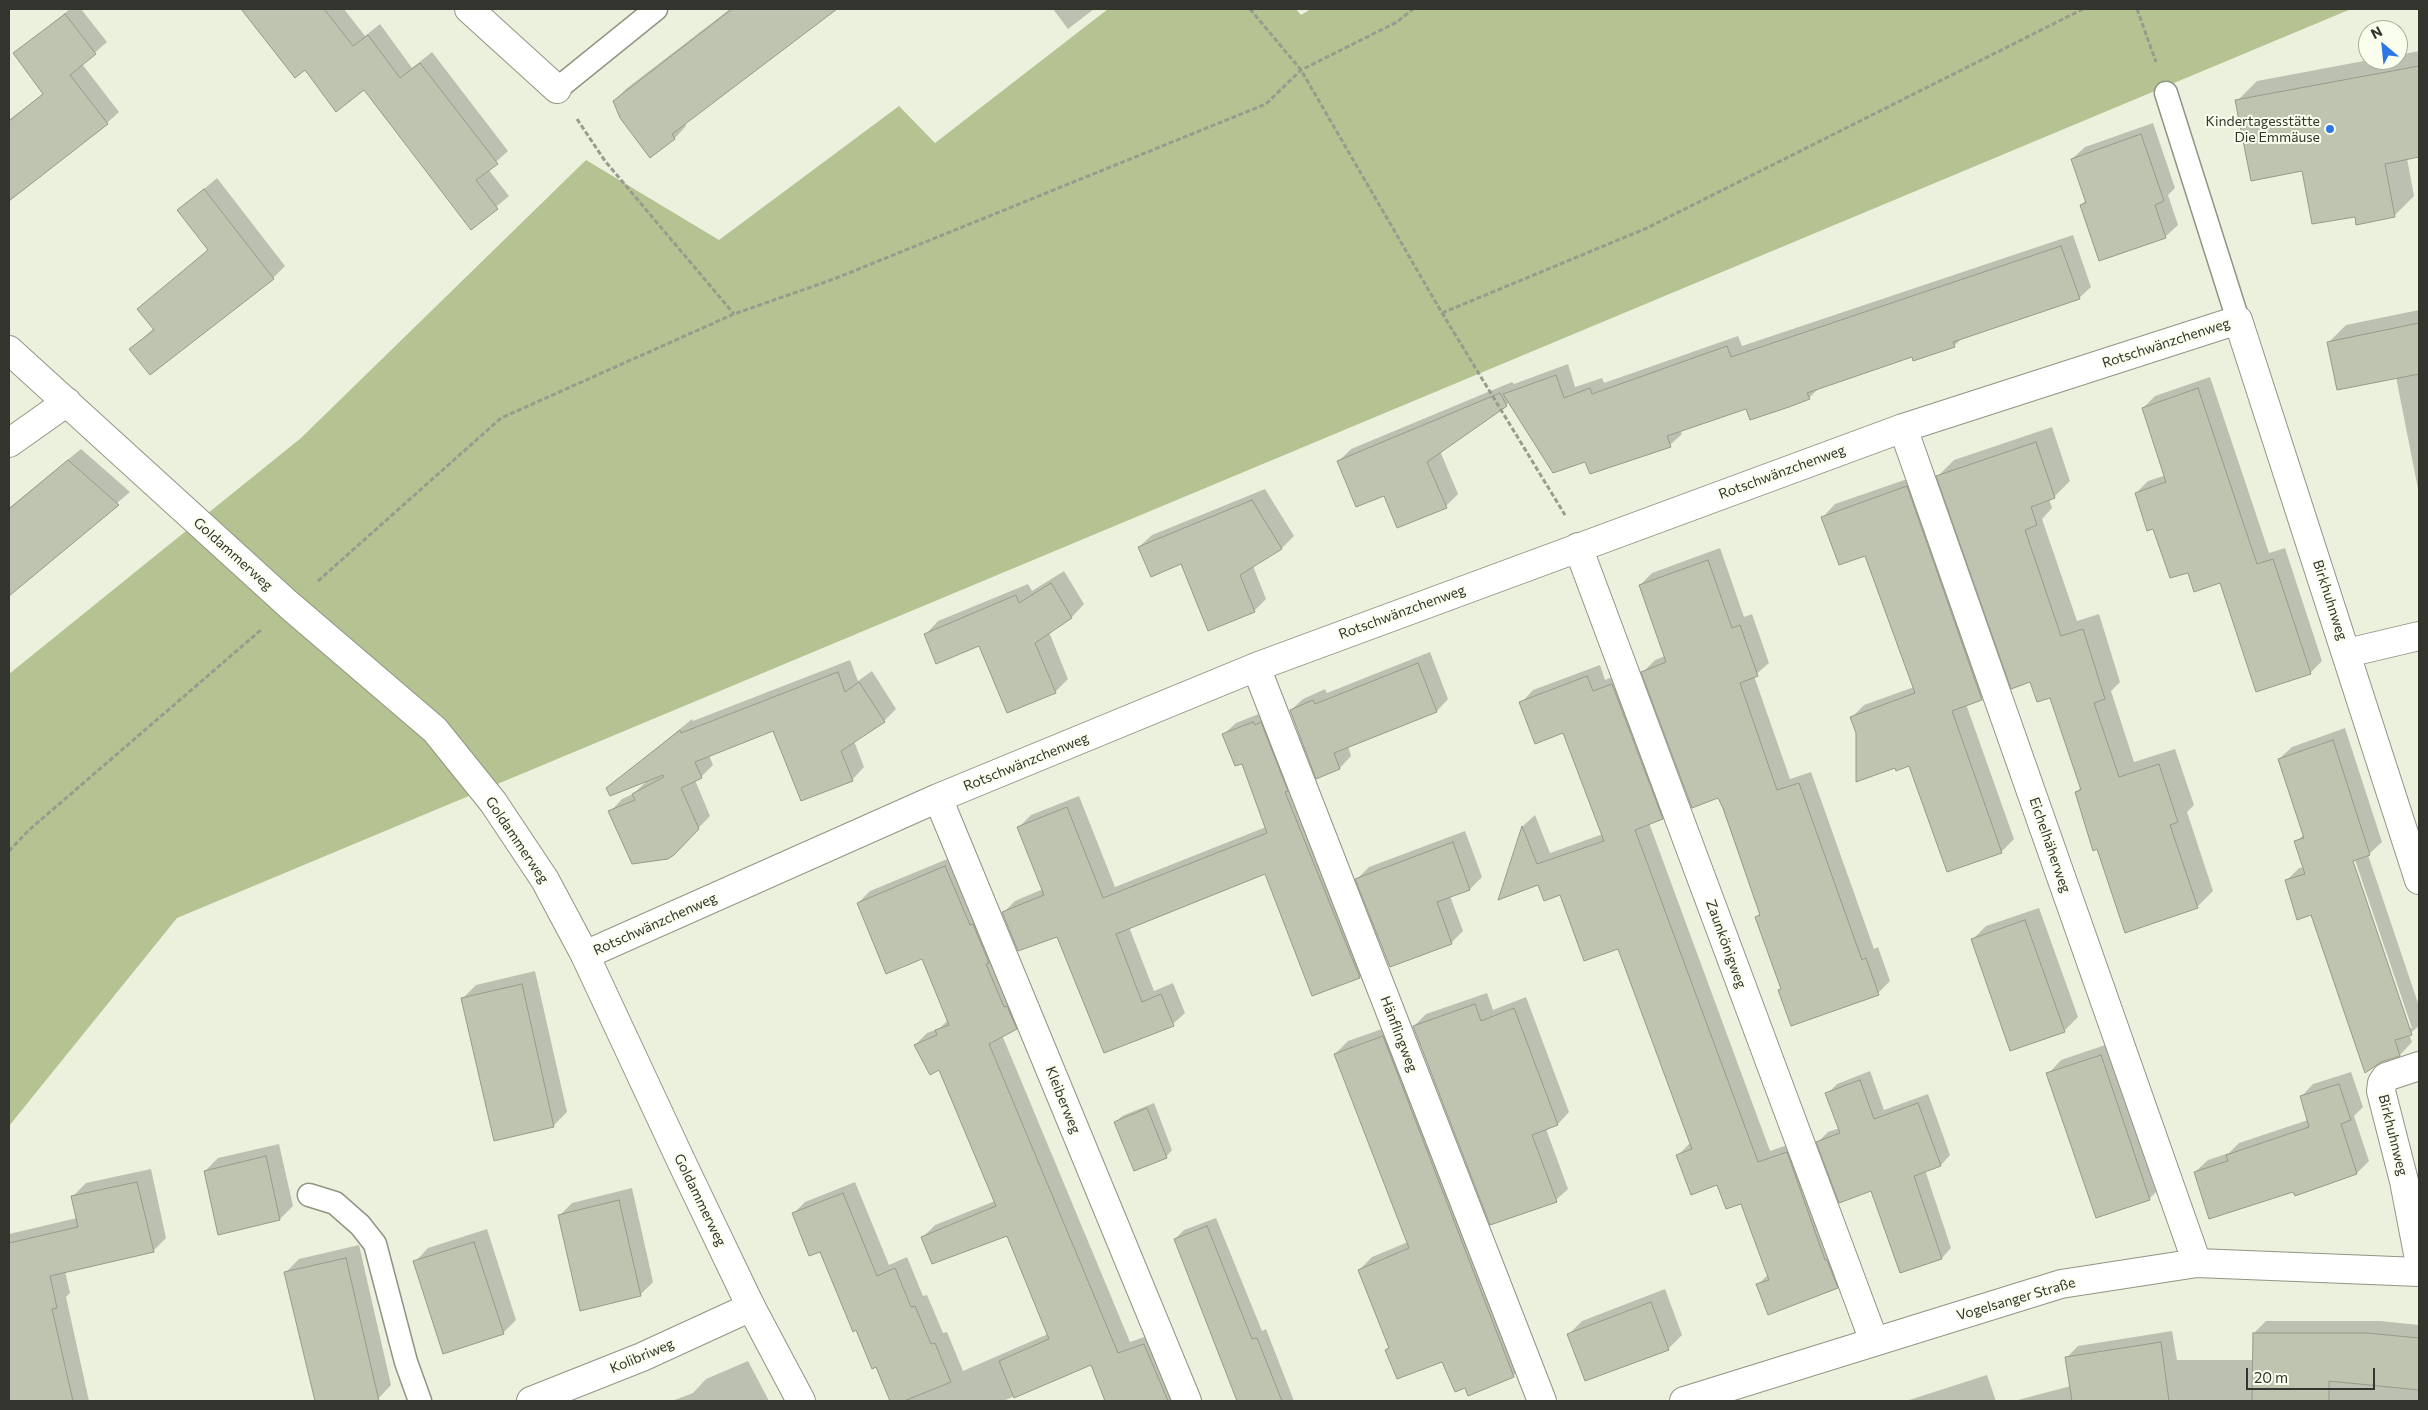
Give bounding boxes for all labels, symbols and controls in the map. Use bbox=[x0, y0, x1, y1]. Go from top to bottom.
north arrow bbox=[2358, 20, 2408, 70]
text: N bbox=[2368, 22, 2385, 42]
place label: Kindertagesstätte Die Emmäuse bbox=[2206, 113, 2320, 146]
marker: Kindertagesstätte Die Emmäuse bbox=[2324, 123, 2336, 135]
street label: Rotschwänzchenweg bbox=[2100, 314, 2232, 372]
street label: Rotschwänzchenweg bbox=[1716, 441, 1848, 503]
street label: Goldammerweg bbox=[190, 514, 276, 594]
street label: Birkhuhnweg bbox=[2309, 558, 2351, 642]
street label: Rotschwänzchenweg bbox=[1336, 581, 1468, 643]
street label: Rotschwänzchenweg bbox=[961, 729, 1091, 795]
street label: Goldammerweg bbox=[482, 793, 552, 887]
street label: Eichelhäherweg bbox=[2026, 795, 2074, 895]
street label: Rotschwänzchenweg bbox=[591, 889, 719, 959]
street label: Zaunkönigweg bbox=[1702, 897, 1750, 991]
street label: Hänflingweg bbox=[1377, 994, 1421, 1074]
street label: Kleiberweg bbox=[1042, 1064, 1084, 1136]
street label: Birkhuhnweg bbox=[2375, 1092, 2411, 1178]
street label: Goldammerweg bbox=[670, 1151, 730, 1249]
street label: Vogelsanger Straße bbox=[1955, 1274, 2077, 1324]
street label: Kolibriweg bbox=[608, 1335, 676, 1377]
scale bar bbox=[2248, 1358, 2377, 1390]
text: 20 m bbox=[2254, 1368, 2288, 1386]

